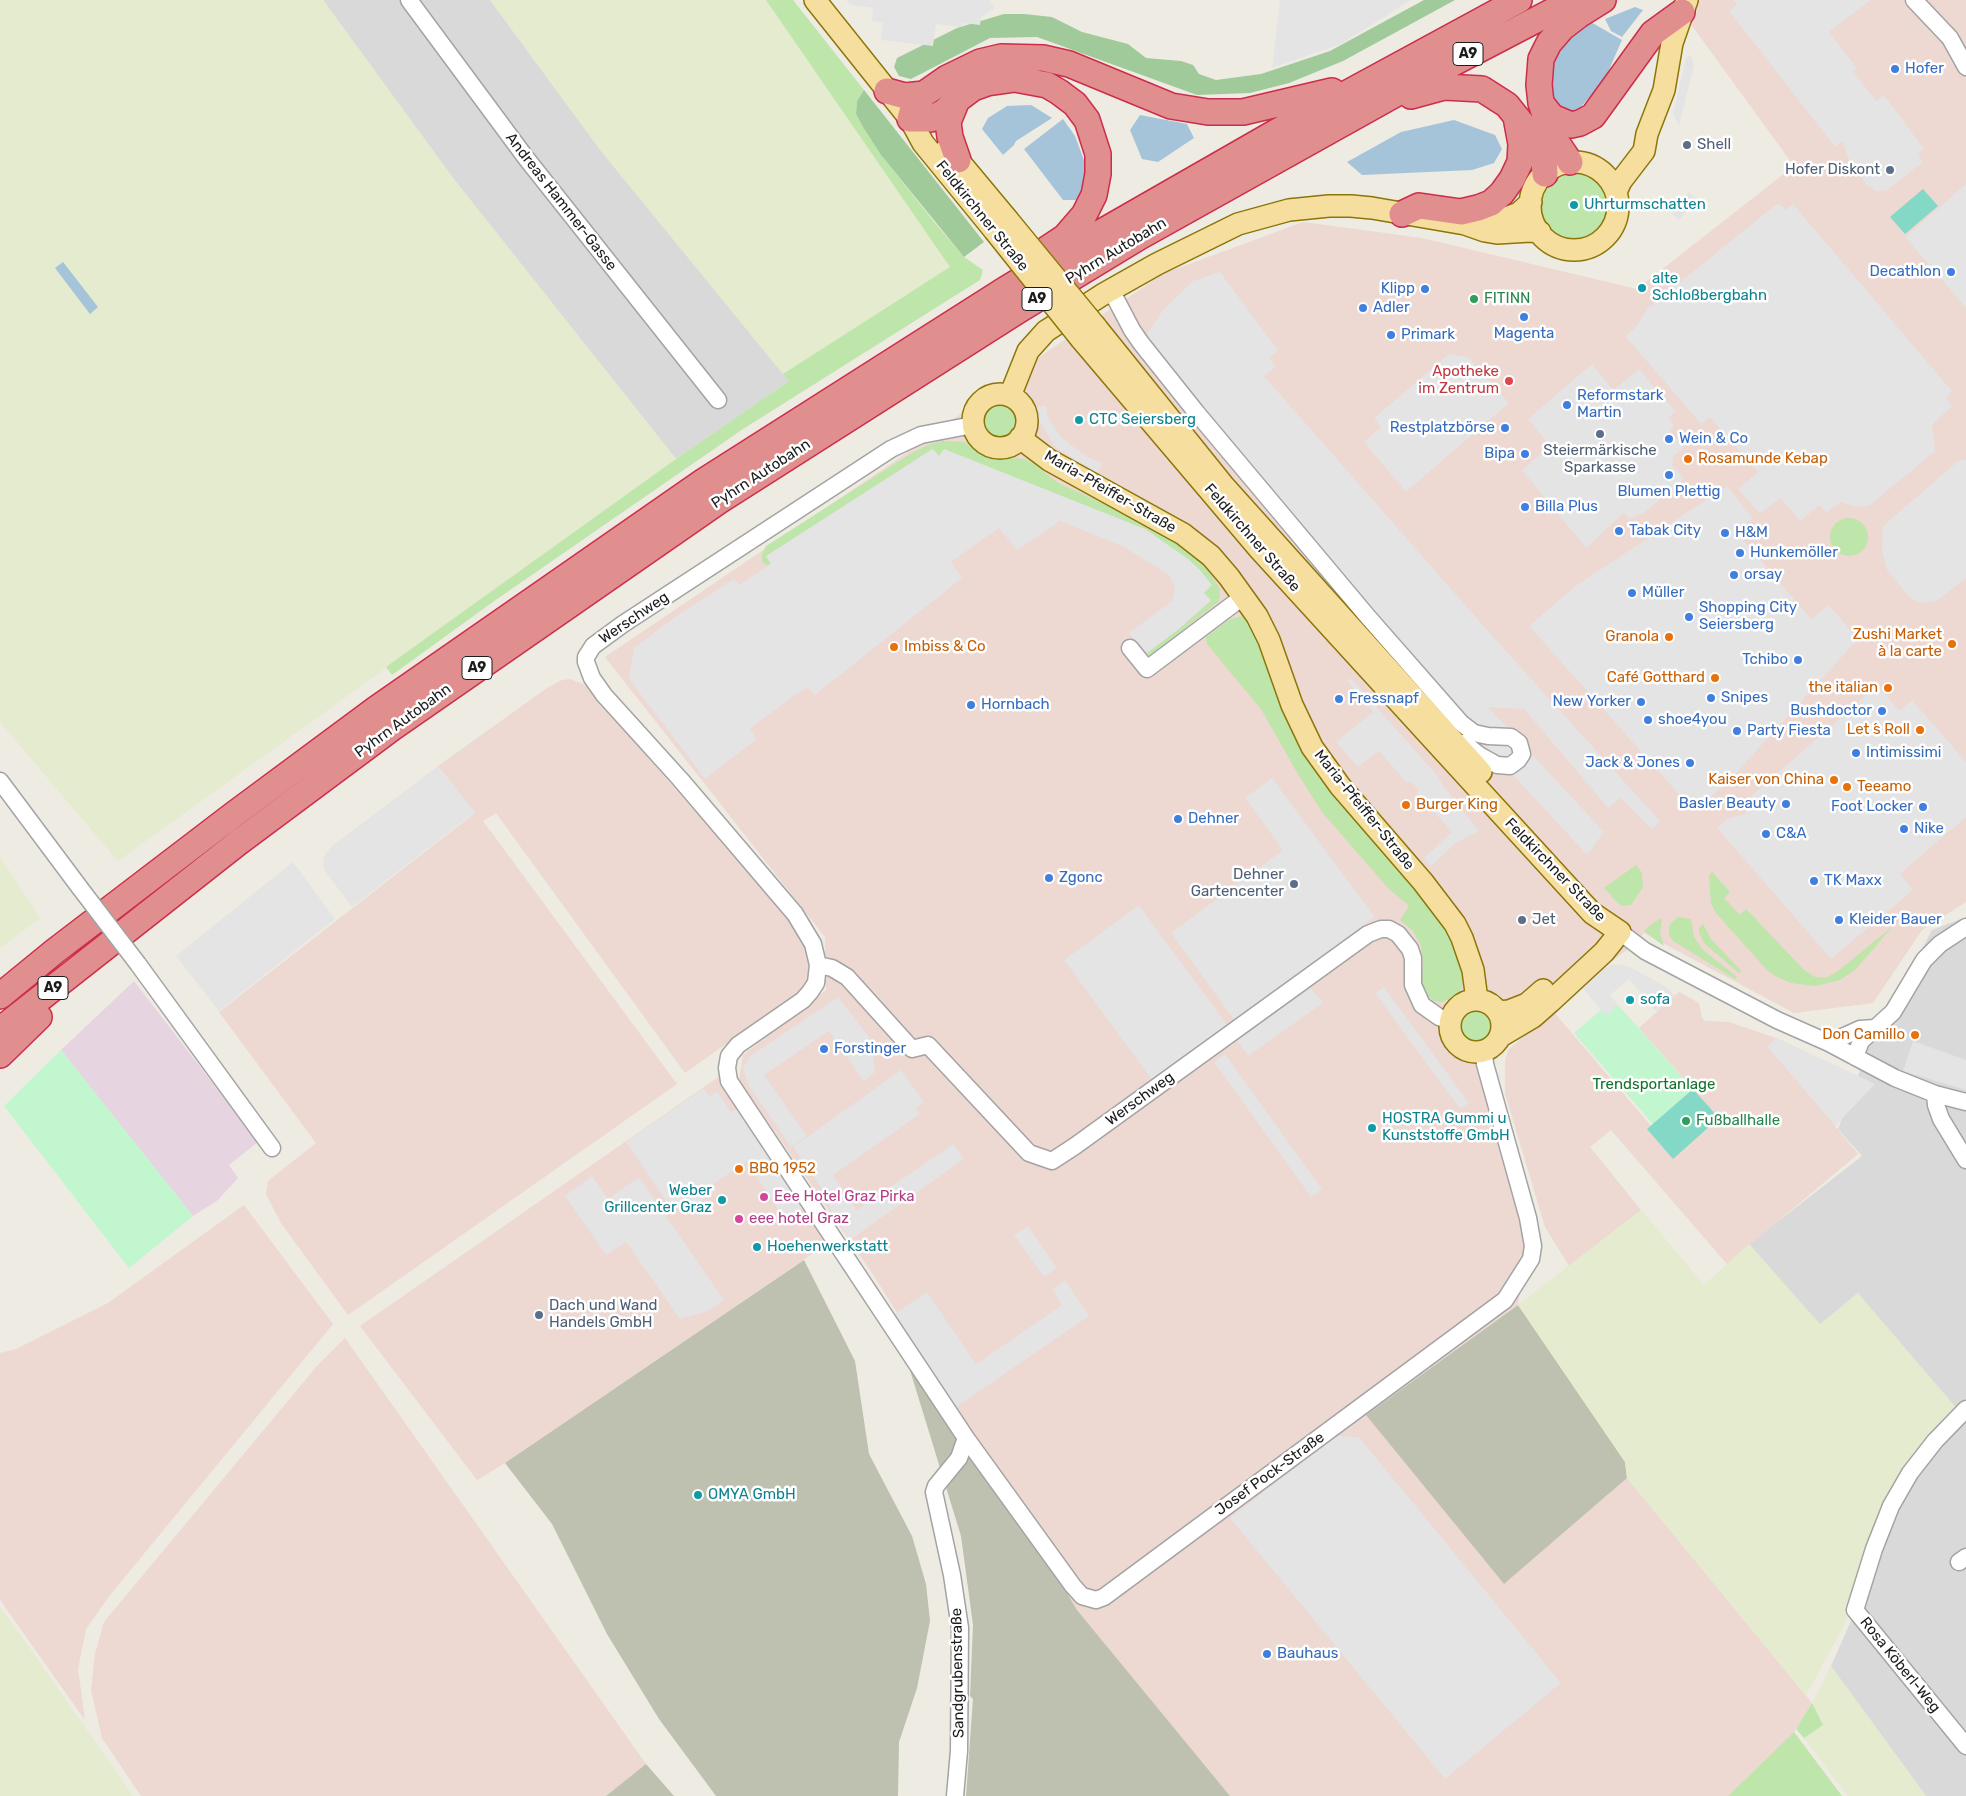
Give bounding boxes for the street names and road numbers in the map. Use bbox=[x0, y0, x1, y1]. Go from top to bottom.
road number: A9 bbox=[1453, 42, 1483, 66]
street label: Andreas Hammer-Gasse bbox=[502, 129, 620, 275]
street label: Feldkirchner Straße bbox=[932, 157, 1032, 275]
street label: Pyhrn Autobahn bbox=[1062, 214, 1170, 288]
road number: A9 bbox=[1022, 288, 1052, 310]
street label: Pyhrn Autobahn bbox=[708, 435, 814, 513]
street label: Maria-Pfeiffer-Straße bbox=[1041, 447, 1179, 537]
street label: Feldkirchner Straße bbox=[1200, 480, 1304, 596]
street label: Werschweg bbox=[596, 588, 672, 648]
road number: A9 bbox=[462, 656, 492, 680]
street label: Pyhrn Autobahn bbox=[351, 680, 455, 762]
street label: Maria-Pfeiffer-Straße bbox=[1310, 746, 1418, 874]
street label: Feldkirchner Straße bbox=[1501, 814, 1609, 926]
road number: A9 bbox=[38, 976, 68, 1000]
street label: Werschweg bbox=[1102, 1068, 1178, 1130]
street label: Josef Pock-Straße bbox=[1212, 1428, 1328, 1520]
street label: Sandgrubenstraße bbox=[948, 1608, 968, 1738]
street label: Rosa Köberl-Weg bbox=[1856, 1614, 1944, 1716]

